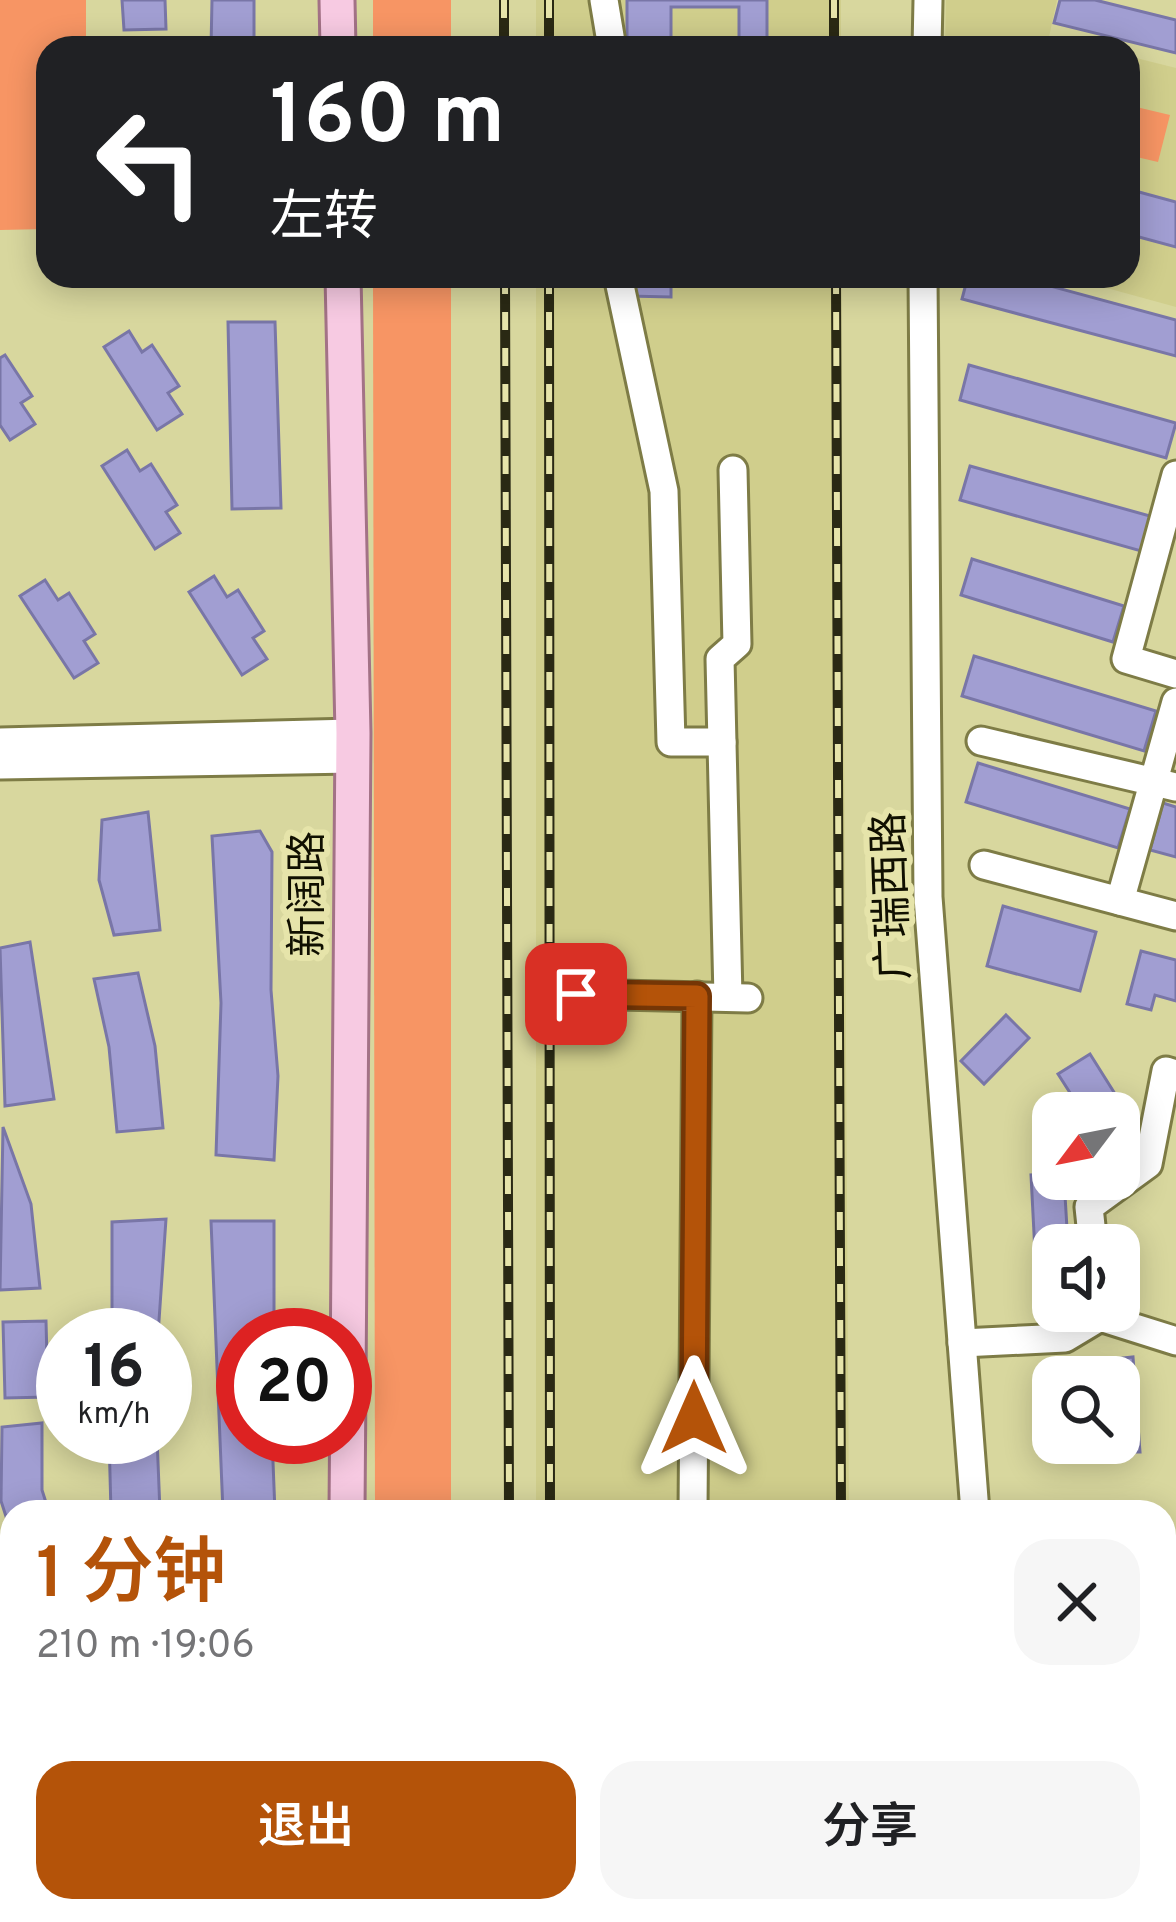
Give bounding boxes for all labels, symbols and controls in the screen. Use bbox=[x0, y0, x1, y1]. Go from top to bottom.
text: 160 m bbox=[270, 67, 505, 173]
icon: left bbox=[72, 84, 228, 240]
text: 左转 bbox=[270, 186, 378, 255]
street label: 广瑞西路 bbox=[865, 811, 924, 981]
street label: 新阔路 bbox=[284, 831, 337, 957]
pin bbox=[525, 943, 627, 1045]
icon: arrive bbox=[543, 961, 609, 1027]
north arrow bbox=[1032, 1092, 1140, 1200]
map controls bbox=[1032, 1092, 1140, 1464]
button: sound bbox=[1032, 1224, 1140, 1332]
speed limit sign: 20 bbox=[216, 1308, 372, 1464]
text: 16 bbox=[84, 1333, 144, 1409]
position arrow bbox=[631, 1355, 757, 1481]
button: search bbox=[1032, 1356, 1140, 1464]
text: km/h bbox=[78, 1397, 150, 1434]
text: 1 分钟 bbox=[36, 1532, 226, 1624]
button: close bbox=[1014, 1539, 1140, 1665]
text: 210 m · 19:06 bbox=[36, 1623, 255, 1672]
button: 退出 bbox=[36, 1761, 576, 1899]
button: 分享 bbox=[600, 1761, 1140, 1899]

